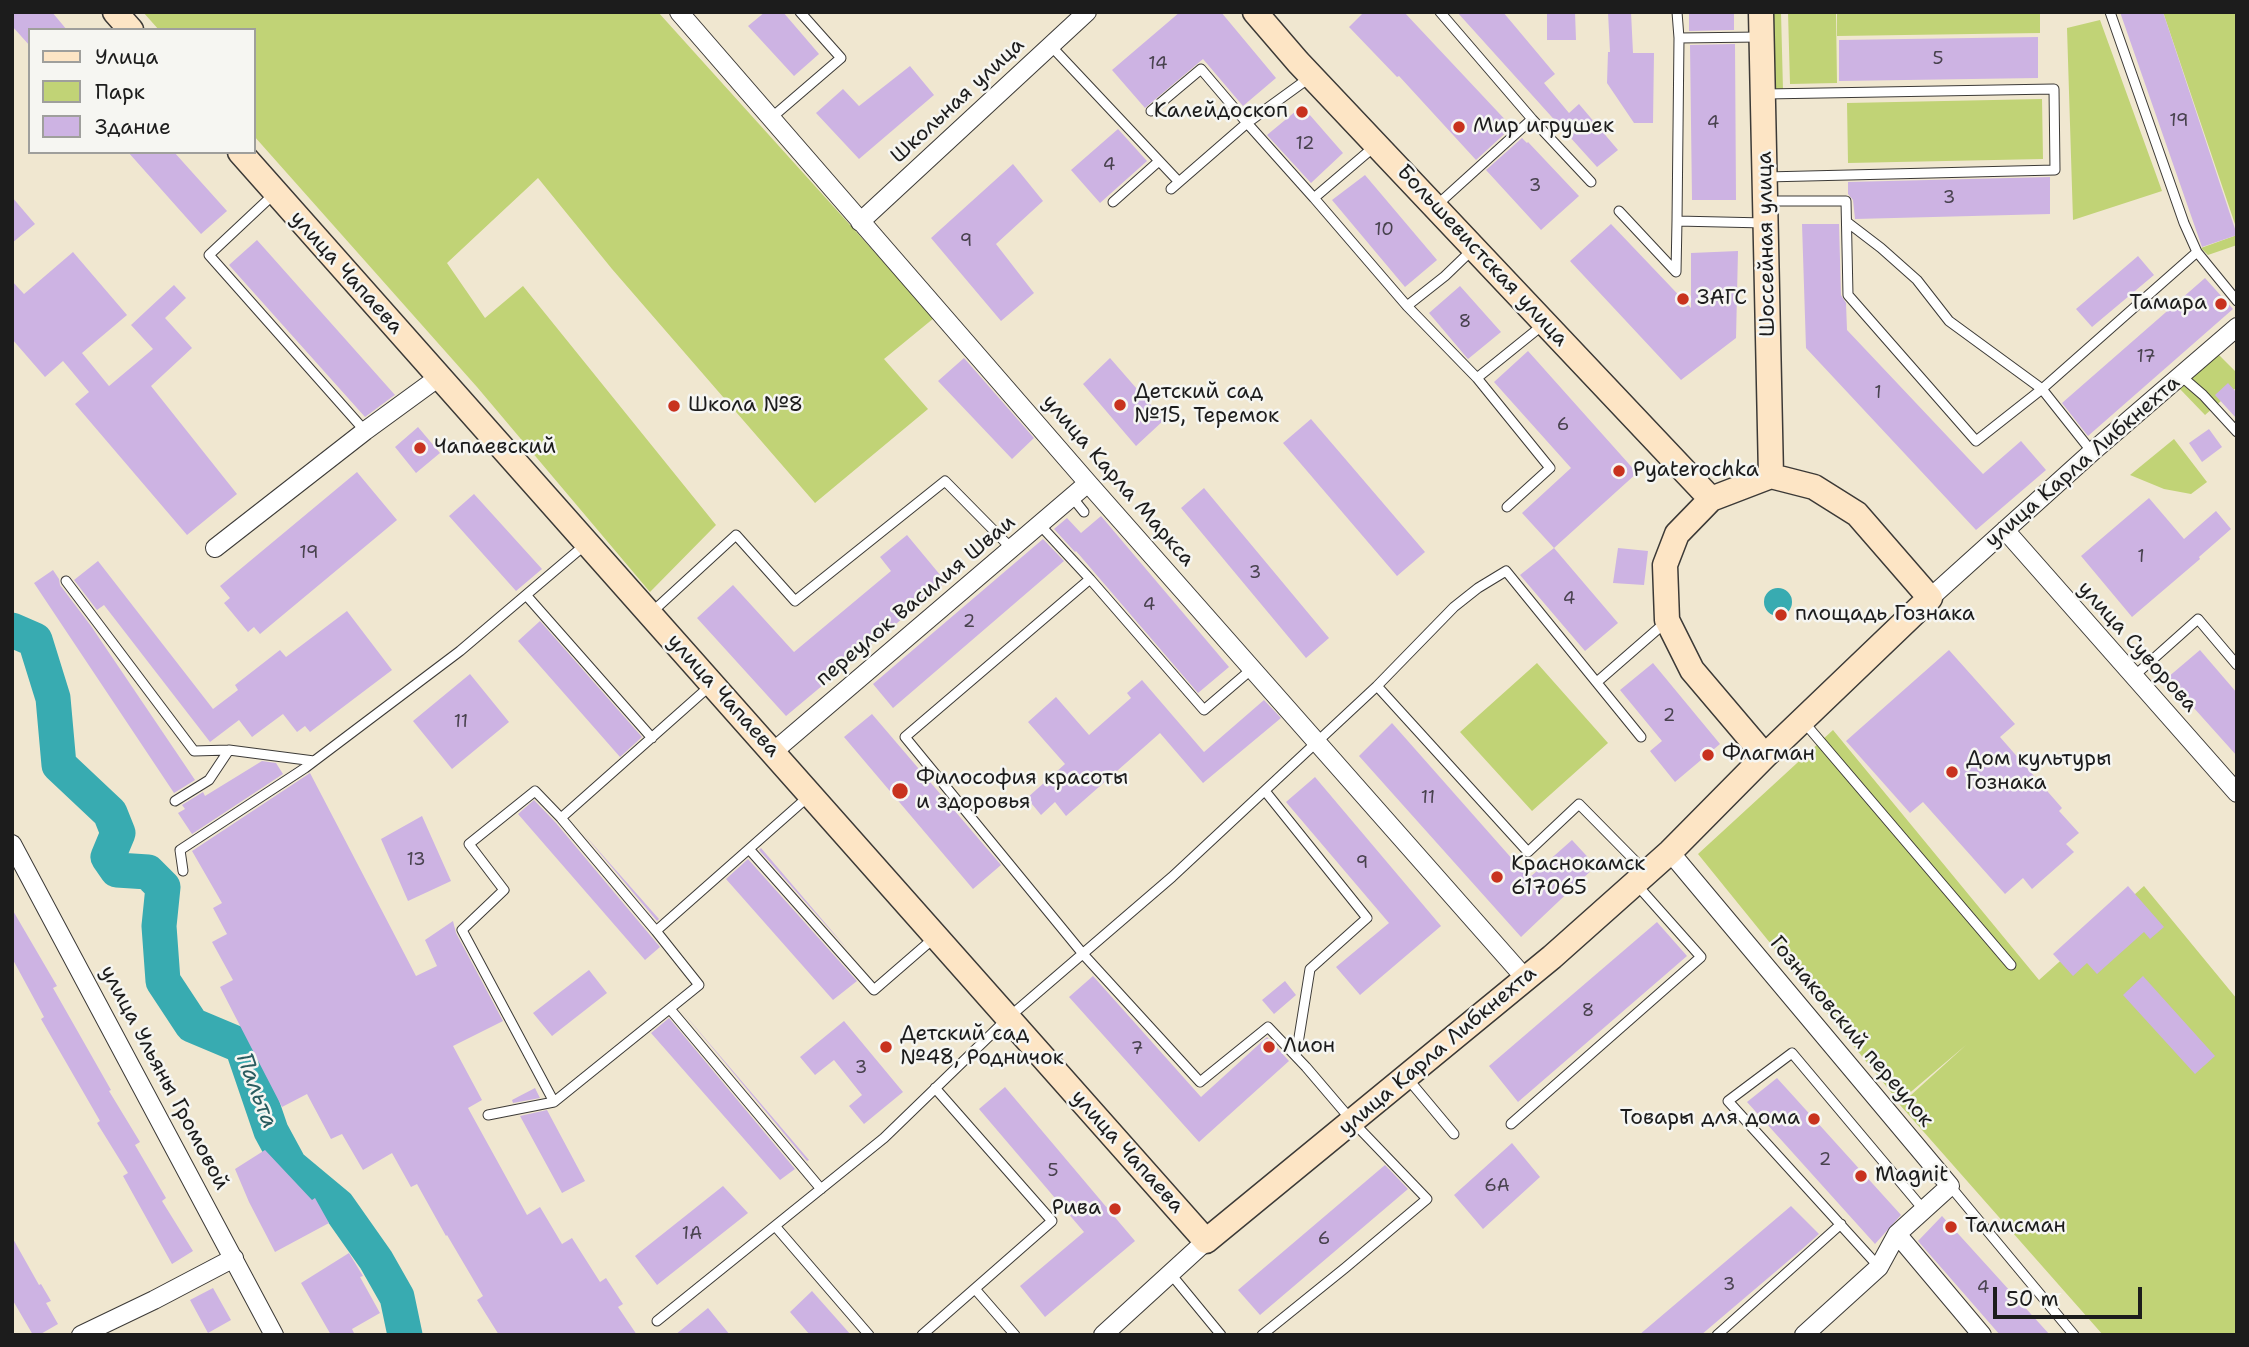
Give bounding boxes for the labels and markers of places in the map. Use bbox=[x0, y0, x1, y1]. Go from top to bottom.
place label: Калейдоскоп bbox=[1154, 99, 1288, 125]
marker: Калейдоскоп bbox=[1294, 104, 1310, 120]
place label: Мир игрушек bbox=[1473, 114, 1614, 140]
marker: Мир игрушек bbox=[1451, 119, 1467, 135]
place label: ЗАГС bbox=[1697, 286, 1747, 312]
marker: ЗАГС bbox=[1675, 291, 1691, 307]
place label: Тамара bbox=[2129, 291, 2207, 317]
marker: Тамара bbox=[2213, 296, 2229, 312]
place label: Детский сад №15, Теремок bbox=[1134, 380, 1279, 430]
place label: Школа №8 bbox=[688, 393, 803, 419]
marker: Детский сад №15, Теремок bbox=[1112, 397, 1128, 413]
marker: Школа №8 bbox=[666, 398, 682, 414]
place label: Чапаевский bbox=[434, 435, 556, 461]
marker: Чапаевский bbox=[412, 440, 428, 456]
place label: Pyaterochka bbox=[1633, 458, 1759, 484]
marker: Pyaterochka bbox=[1611, 463, 1627, 479]
place label: площадь Гознака bbox=[1795, 602, 1975, 628]
marker: площадь Гознака bbox=[1773, 607, 1789, 623]
place label: Флагман bbox=[1722, 742, 1815, 768]
marker: Флагман bbox=[1700, 747, 1716, 763]
place label: Дом культуры Гознака bbox=[1966, 747, 2111, 797]
marker: Дом культуры Гознака bbox=[1944, 764, 1960, 780]
place label: Философия красоты и здоровья bbox=[916, 766, 1128, 816]
marker: Философия красоты и здоровья bbox=[890, 781, 910, 801]
place label: Краснокамск 617065 bbox=[1511, 852, 1646, 902]
marker: Краснокамск 617065 bbox=[1489, 869, 1505, 885]
place label: Детский сад №48, Родничок bbox=[900, 1022, 1064, 1072]
place label: Лион bbox=[1283, 1034, 1335, 1060]
marker: Детский сад №48, Родничок bbox=[878, 1039, 894, 1055]
marker: Лион bbox=[1261, 1039, 1277, 1055]
place label: Товары для дома bbox=[1620, 1106, 1800, 1132]
marker: Товары для дома bbox=[1806, 1111, 1822, 1127]
place label: Magnit bbox=[1875, 1163, 1948, 1189]
marker: Magnit bbox=[1853, 1168, 1869, 1184]
place label: Рива bbox=[1052, 1196, 1101, 1222]
marker: Рива bbox=[1107, 1201, 1123, 1217]
place label: Талисман bbox=[1965, 1214, 2066, 1240]
marker: Талисман bbox=[1943, 1219, 1959, 1235]

